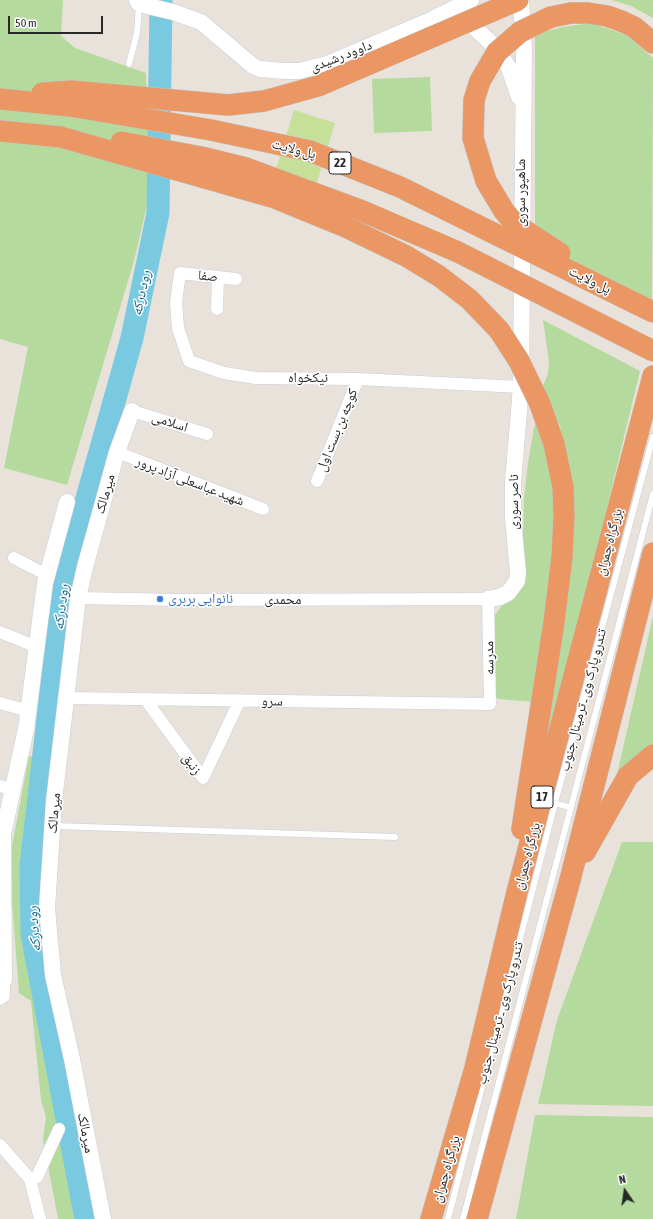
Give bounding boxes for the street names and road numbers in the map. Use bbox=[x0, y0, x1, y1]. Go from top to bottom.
street label: داوود رشیدی bbox=[308, 37, 374, 75]
street label: پل ولایت bbox=[270, 135, 318, 163]
road number: 22 bbox=[329, 152, 351, 174]
street label: شاهپور سوری bbox=[513, 159, 529, 227]
street label: پل ولایت bbox=[566, 263, 614, 297]
street label: صفا bbox=[197, 267, 219, 285]
street label: نیکخواه bbox=[288, 370, 328, 386]
street label: کوچه بن بست اول bbox=[313, 386, 361, 474]
street label: اسلامی bbox=[150, 408, 190, 436]
street label: شهید عباسعلی آزاد پرور bbox=[133, 453, 247, 509]
street label: میرمالک bbox=[91, 472, 119, 516]
street label: ناصر سوری bbox=[506, 474, 522, 530]
street label: بزرگراه چمران bbox=[592, 506, 626, 578]
street label: محمدی bbox=[265, 592, 301, 608]
street label: تندرو پارک وی ـ ترمینال جنوب bbox=[556, 627, 610, 773]
street label: مدرسه bbox=[480, 641, 498, 675]
street label: سرو bbox=[261, 692, 283, 710]
street label: زنبق bbox=[179, 750, 205, 778]
road number: 17 bbox=[531, 786, 553, 808]
street label: میرمالک bbox=[44, 792, 64, 834]
street label: بزرگراه چمران bbox=[510, 820, 544, 892]
street label: تندرو پارک وی ـ ترمینال جنوب bbox=[473, 940, 527, 1086]
street label: میرمالک bbox=[74, 1111, 98, 1155]
street label: بزرگراه چمران bbox=[428, 1133, 464, 1205]

